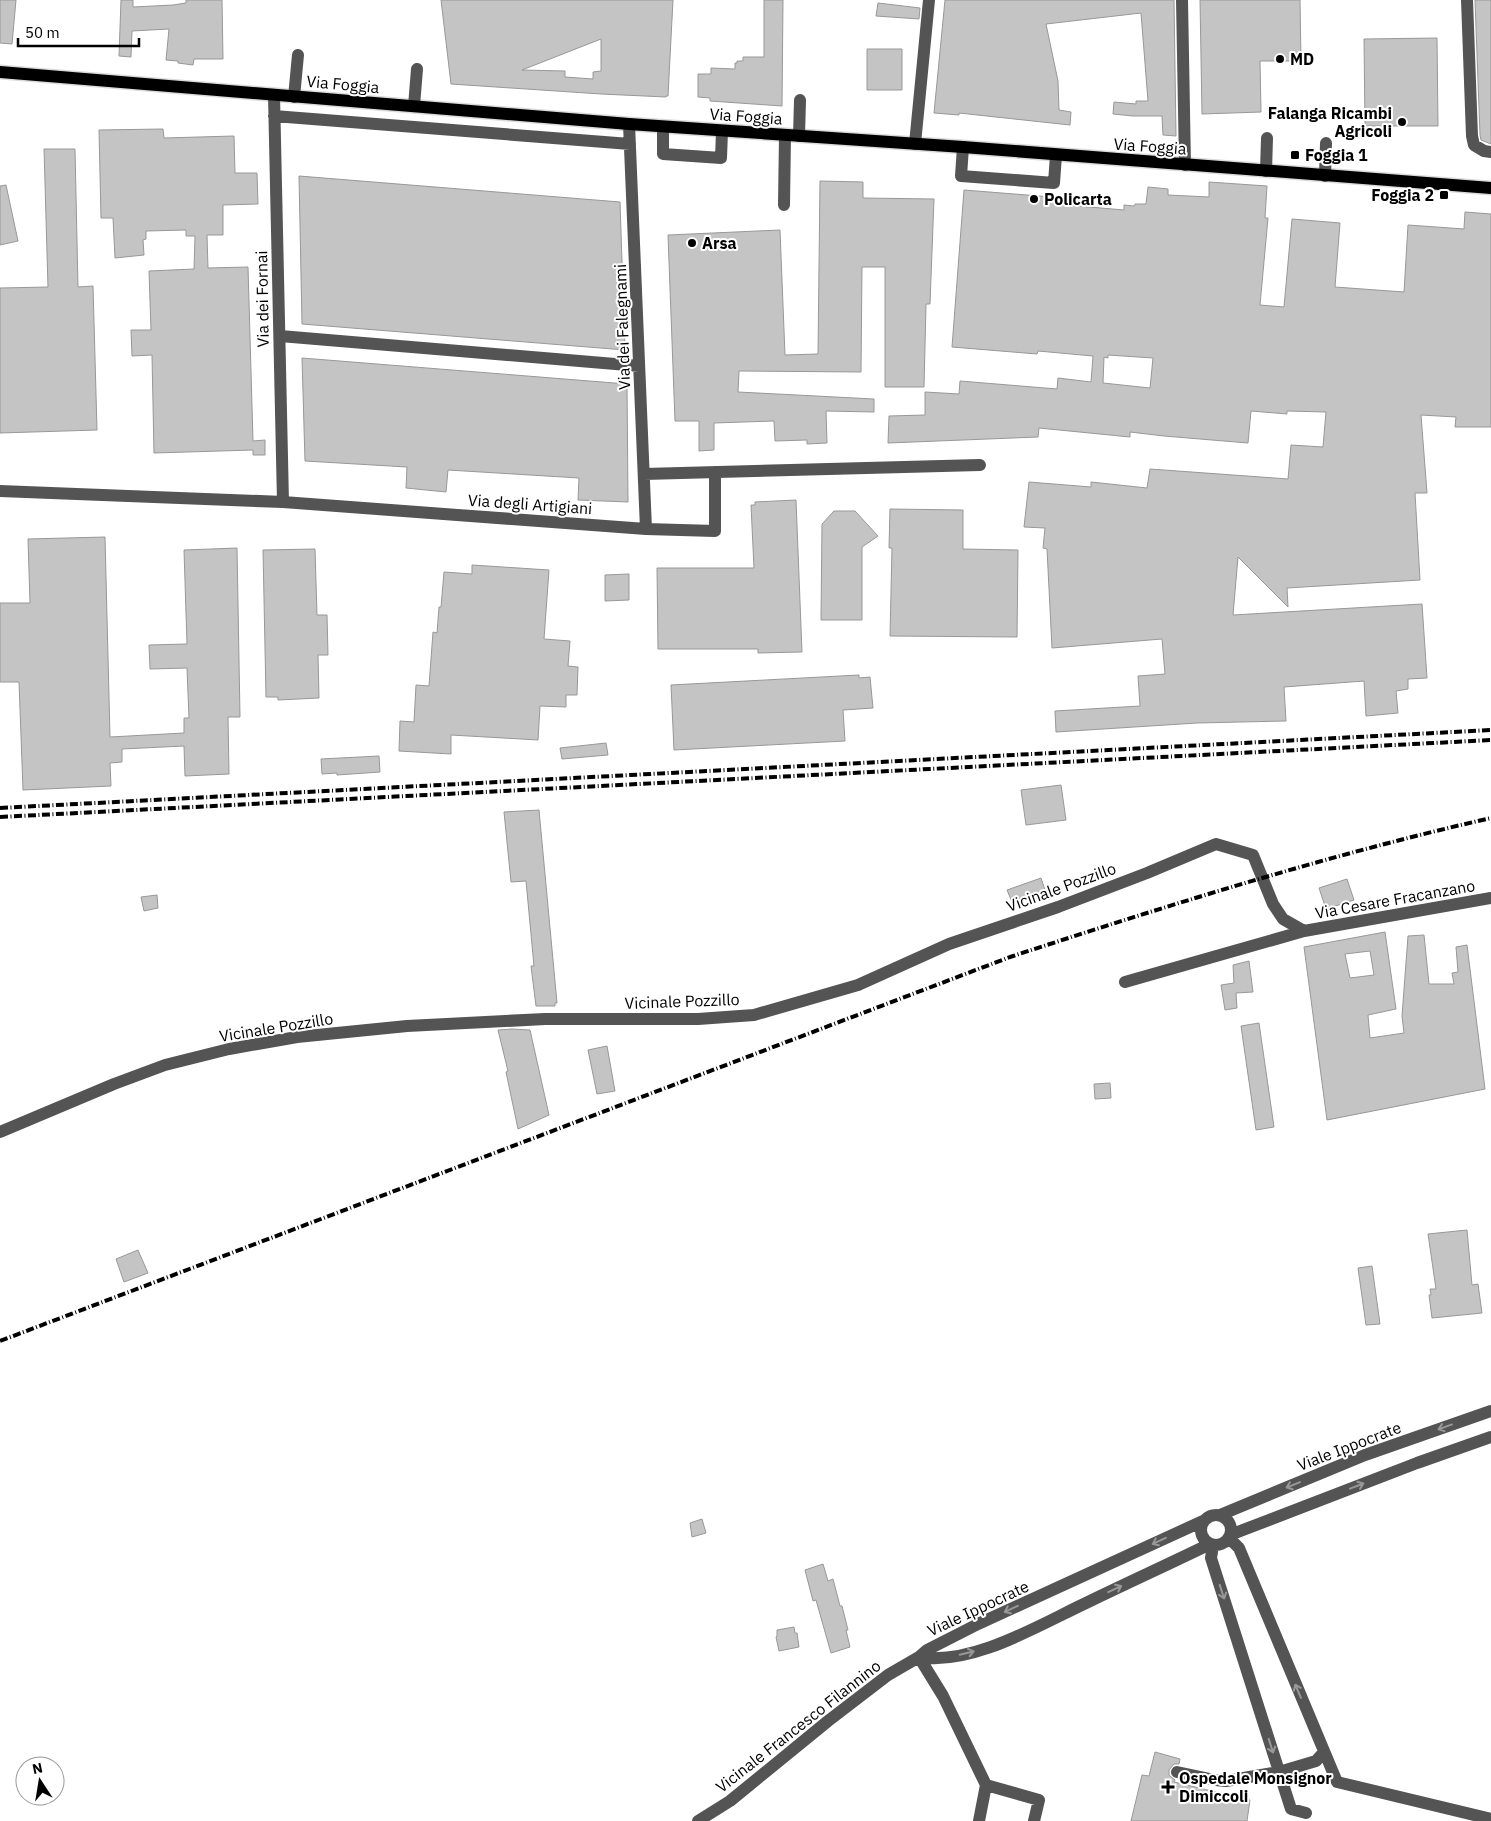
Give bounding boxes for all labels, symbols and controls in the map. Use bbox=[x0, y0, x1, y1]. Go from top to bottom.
scale bar bbox=[18, 15, 139, 47]
text: 50 m bbox=[25, 23, 60, 42]
place label: MD bbox=[1290, 49, 1314, 69]
marker: MD bbox=[1274, 53, 1286, 65]
street label: Via Foggia bbox=[306, 71, 381, 97]
street label: Via Foggia bbox=[709, 103, 784, 129]
place label: Falanga Ricambi Agricoli bbox=[1268, 103, 1392, 141]
marker: Falanga Ricambi Agricoli bbox=[1396, 116, 1408, 128]
street label: Via Foggia bbox=[1113, 133, 1188, 159]
place label: Foggia 1 bbox=[1305, 145, 1368, 165]
marker: Foggia 1 bbox=[1289, 149, 1301, 161]
place label: Foggia 2 bbox=[1371, 185, 1434, 205]
place label: Policarta bbox=[1044, 189, 1112, 209]
marker: Foggia 2 bbox=[1438, 189, 1450, 201]
marker: Policarta bbox=[1028, 193, 1040, 205]
place label: Arsa bbox=[702, 233, 737, 253]
marker: Arsa bbox=[686, 237, 698, 249]
street label: Via dei Fornai bbox=[251, 250, 273, 348]
street label: Via dei Falegnami bbox=[610, 264, 634, 390]
street label: Via degli Artigiani bbox=[467, 490, 593, 518]
street label: Vicinale Pozzillo bbox=[1004, 858, 1118, 916]
street label: Via Cesare Fracanzano bbox=[1313, 875, 1477, 923]
street label: Vicinale Pozzillo bbox=[624, 989, 740, 1013]
street label: Vicinale Pozzillo bbox=[218, 1008, 334, 1046]
street label: Viale Ippocrate bbox=[1294, 1417, 1404, 1475]
one-way arrow bbox=[1438, 1423, 1453, 1432]
one-way arrow bbox=[1286, 1481, 1301, 1490]
one-way arrow bbox=[1349, 1481, 1365, 1490]
one-way arrow bbox=[1152, 1537, 1167, 1547]
street label: Viale Ippocrate bbox=[924, 1576, 1032, 1640]
one-way arrow bbox=[1218, 1583, 1227, 1599]
one-way arrow bbox=[1107, 1584, 1122, 1593]
one-way arrow bbox=[1004, 1605, 1019, 1615]
one-way arrow bbox=[958, 1648, 974, 1657]
street label: Vicinale Francesco Filannino bbox=[712, 1655, 884, 1797]
one-way arrow bbox=[1293, 1684, 1303, 1699]
one-way arrow bbox=[1267, 1738, 1277, 1754]
north arrow bbox=[15, 1756, 65, 1806]
text: N bbox=[30, 1758, 44, 1778]
place label: Ospedale Monsignor Dimiccoli bbox=[1179, 1768, 1332, 1806]
marker: Ospedale Monsignor Dimiccoli bbox=[1161, 1780, 1175, 1794]

